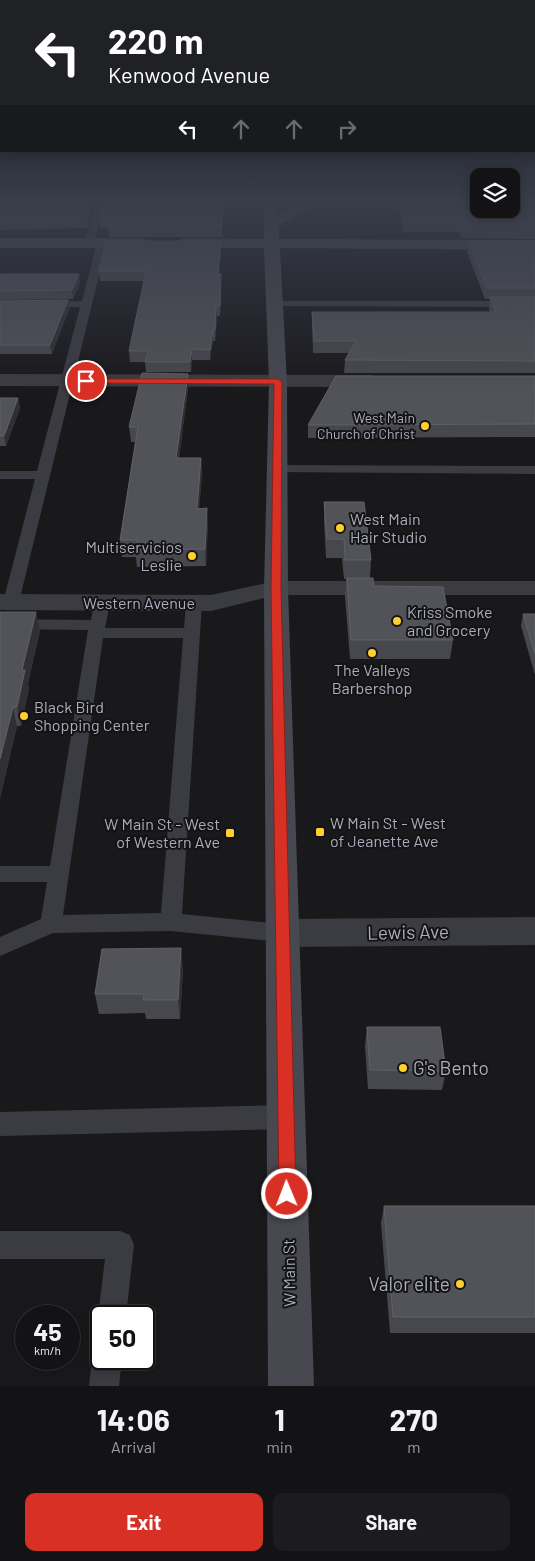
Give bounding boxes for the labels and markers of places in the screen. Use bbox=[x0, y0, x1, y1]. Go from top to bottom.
pin bbox=[65, 360, 107, 402]
place label: West Main Church of Christ bbox=[317, 409, 415, 442]
marker: West Main Church of Christ bbox=[419, 420, 431, 432]
place label: West Main Hair Studio bbox=[350, 509, 427, 546]
marker: West Main Hair Studio bbox=[334, 522, 346, 534]
place label: Multiservicios Leslie bbox=[85, 537, 182, 574]
marker: Multiservicios Leslie bbox=[186, 550, 198, 562]
place label: Kriss Smoke and Grocery bbox=[407, 602, 492, 639]
marker: Kriss Smoke and Grocery bbox=[391, 615, 403, 627]
marker: The Valleys Barbershop bbox=[366, 647, 378, 659]
place label: The Valleys Barbershop bbox=[332, 660, 412, 697]
place label: Black Bird Shopping Center bbox=[34, 697, 150, 734]
marker: Black Bird Shopping Center bbox=[18, 710, 30, 722]
place label: W Main St - West of Jeanette Ave bbox=[330, 813, 446, 850]
place label: W Main St - West of Western Ave bbox=[104, 814, 220, 851]
marker: W Main St - West of Jeanette Ave bbox=[314, 826, 326, 838]
marker: W Main St - West of Western Ave bbox=[224, 827, 236, 839]
place label: G's Bento bbox=[413, 1056, 489, 1079]
marker: G's Bento bbox=[397, 1062, 409, 1074]
place label: Valor elite bbox=[368, 1272, 450, 1295]
marker: Valor elite bbox=[454, 1278, 466, 1290]

